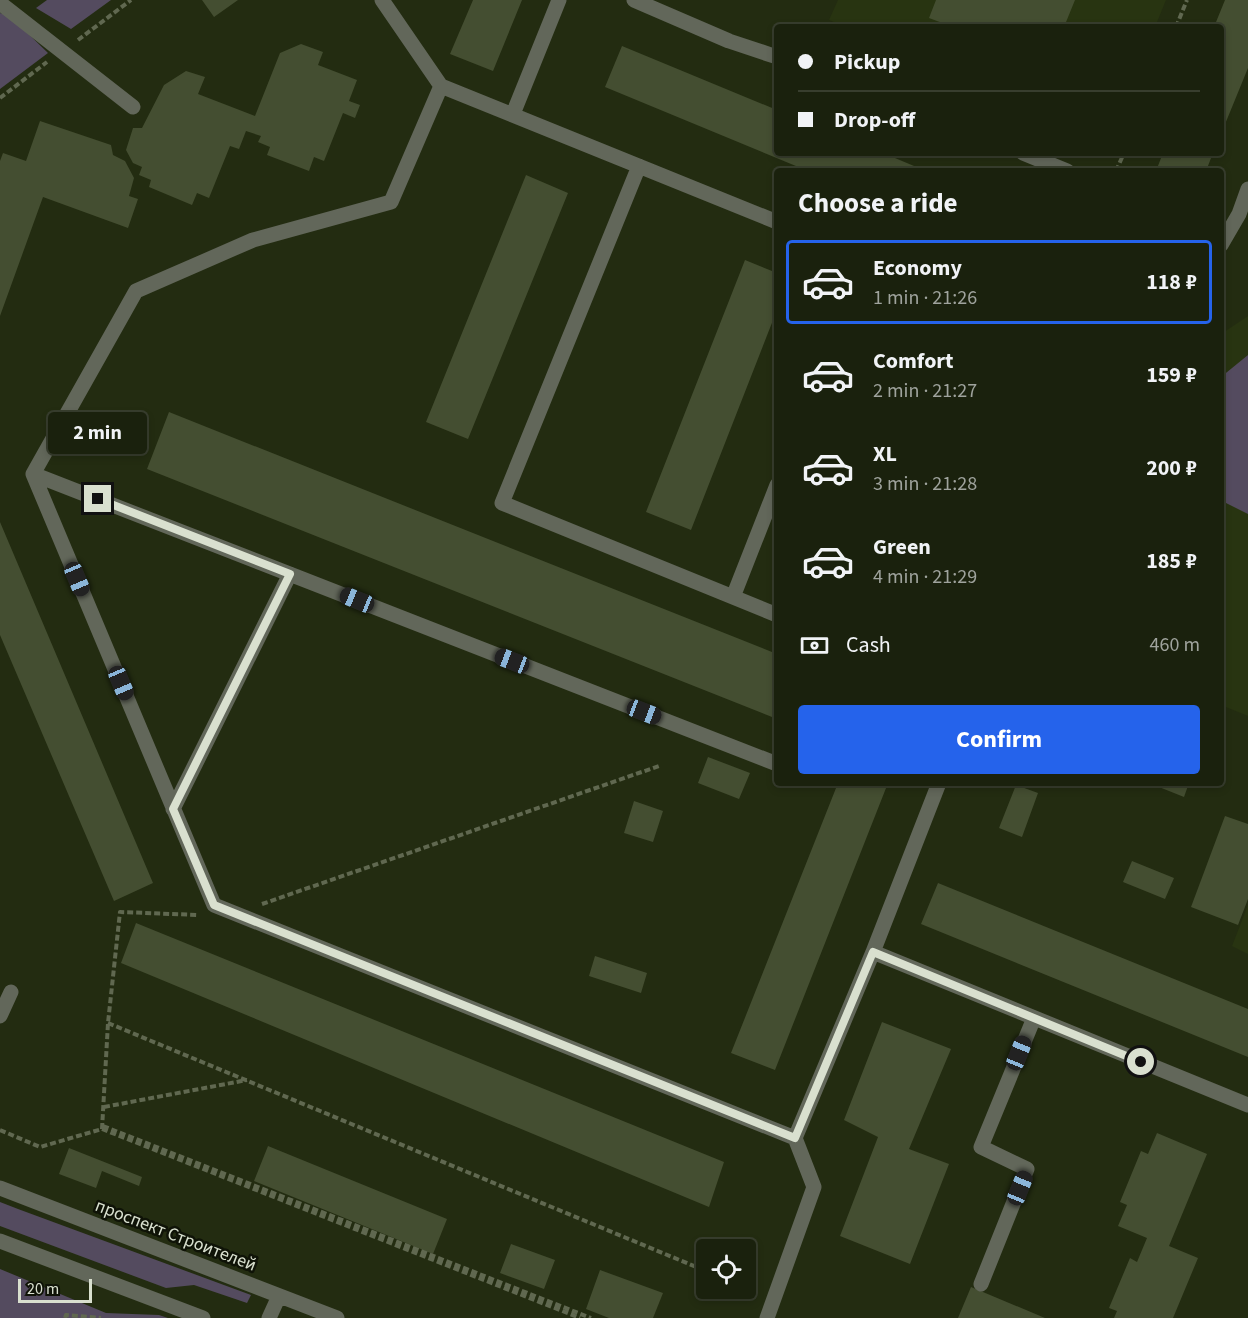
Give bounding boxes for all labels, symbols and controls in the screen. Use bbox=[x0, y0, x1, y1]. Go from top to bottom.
text: Pickup bbox=[834, 46, 900, 78]
text: Drop-off bbox=[834, 104, 915, 136]
text: Choose a ride bbox=[798, 184, 958, 223]
text: Economy bbox=[873, 252, 962, 284]
icon: car bbox=[801, 255, 855, 309]
text: 118 ₽ bbox=[1146, 266, 1197, 298]
text: 1 min · 21:26 bbox=[873, 284, 977, 312]
text: Comfort bbox=[873, 345, 954, 377]
icon: car bbox=[801, 348, 855, 402]
text: 159 ₽ bbox=[1146, 359, 1197, 391]
text: 2 min · 21:27 bbox=[873, 377, 977, 405]
callout: 2 min bbox=[48, 412, 148, 454]
text: 2 min bbox=[73, 419, 122, 447]
text: XL bbox=[873, 438, 897, 470]
icon: car bbox=[801, 441, 855, 495]
text: 200 ₽ bbox=[1146, 452, 1197, 484]
text: 3 min · 21:28 bbox=[873, 470, 977, 498]
route end bbox=[84, 485, 111, 512]
text: Green bbox=[873, 531, 931, 563]
icon: car bbox=[801, 534, 855, 588]
text: 185 ₽ bbox=[1146, 545, 1197, 577]
car bbox=[62, 559, 92, 599]
text: 4 min · 21:29 bbox=[873, 563, 977, 591]
car bbox=[337, 585, 377, 615]
icon: cash bbox=[798, 629, 831, 662]
text: Cash bbox=[846, 629, 891, 661]
text: 460 m bbox=[1150, 631, 1200, 659]
car bbox=[492, 646, 532, 676]
car bbox=[106, 663, 136, 703]
car bbox=[624, 697, 664, 727]
button: Confirm bbox=[798, 705, 1200, 774]
car bbox=[1004, 1033, 1034, 1073]
route start bbox=[1127, 1048, 1154, 1075]
car bbox=[1005, 1168, 1035, 1208]
street label: проспект Строителей bbox=[92, 1193, 260, 1278]
map controls bbox=[696, 1239, 756, 1299]
button: locate bbox=[696, 1239, 756, 1299]
scale bar bbox=[18, 1276, 92, 1304]
text: 20 m bbox=[27, 1278, 59, 1300]

